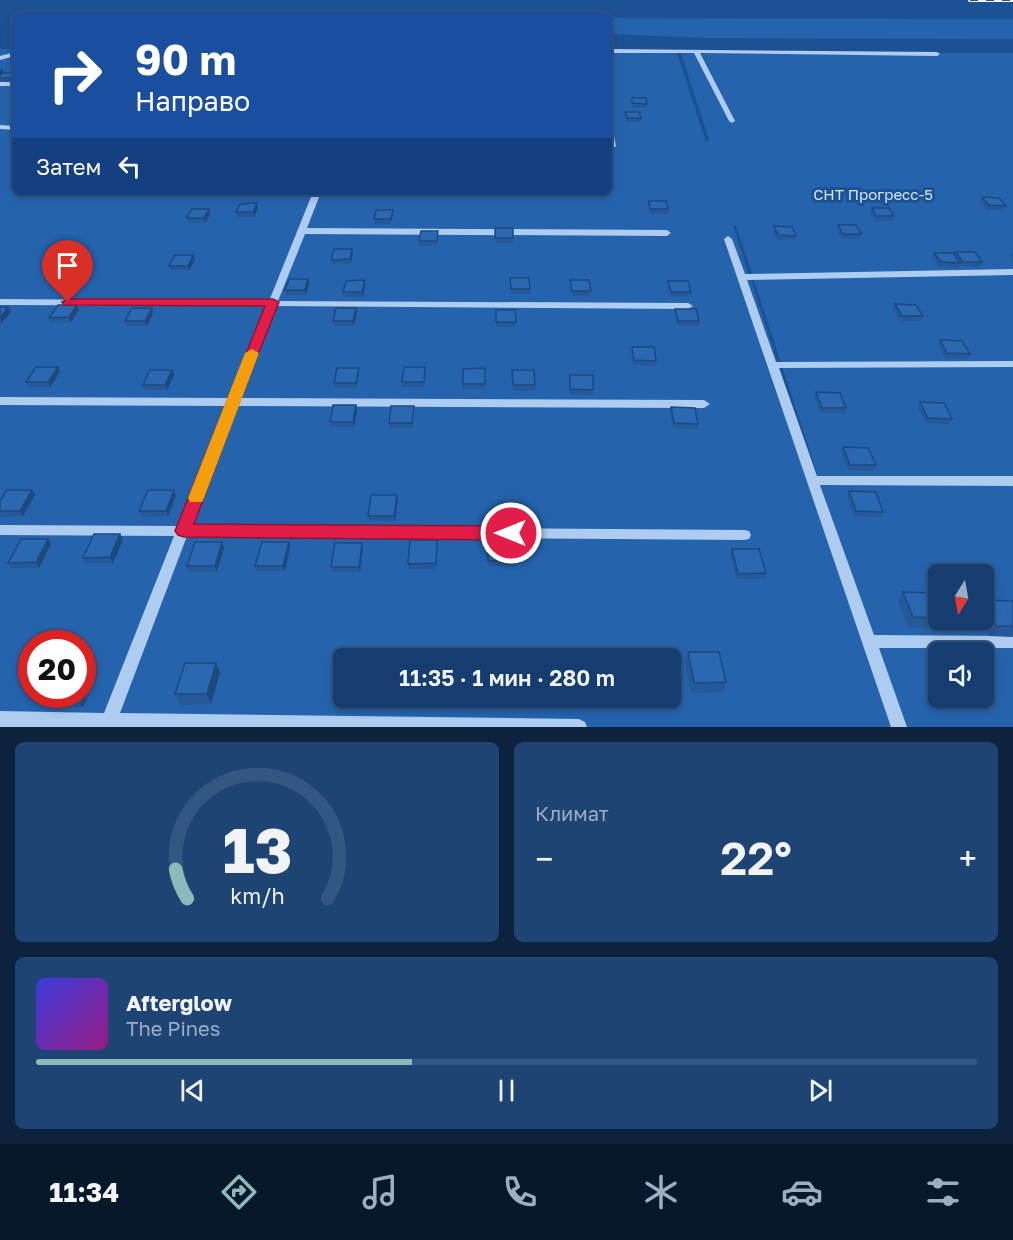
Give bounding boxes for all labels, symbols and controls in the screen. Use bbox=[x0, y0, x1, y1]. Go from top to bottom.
text: 90 m bbox=[135, 34, 236, 84]
icon: right bbox=[36, 36, 114, 114]
text: Направо bbox=[135, 85, 250, 117]
icon: left bbox=[113, 150, 146, 183]
text: Затем bbox=[36, 153, 101, 180]
park label: СНТ Прогресс-5 bbox=[813, 185, 933, 203]
pin bbox=[42, 240, 93, 302]
icon: arrive bbox=[51, 249, 84, 282]
position arrow bbox=[479, 501, 543, 565]
north arrow bbox=[928, 564, 994, 630]
map controls bbox=[928, 564, 994, 708]
speed limit sign: 20 bbox=[18, 630, 96, 708]
button: sound bbox=[928, 642, 994, 708]
text: 11:35 · 1 мин · 280 m bbox=[399, 664, 615, 691]
text: Климат bbox=[535, 801, 609, 825]
text: 13 bbox=[222, 812, 292, 887]
text: 22° bbox=[720, 831, 792, 885]
text: − bbox=[535, 839, 553, 878]
text: + bbox=[959, 839, 977, 878]
text: km/h bbox=[230, 883, 284, 909]
text: Afterglow bbox=[126, 989, 232, 1016]
text: The Pines bbox=[126, 1016, 220, 1040]
icon: previous bbox=[176, 1074, 209, 1107]
icon: pause bbox=[490, 1074, 523, 1107]
icon: next bbox=[804, 1074, 837, 1107]
icon: directions bbox=[218, 1171, 260, 1213]
icon: music bbox=[359, 1171, 401, 1213]
icon: phone bbox=[499, 1171, 541, 1213]
icon: climate bbox=[640, 1171, 682, 1213]
icon: car bbox=[781, 1171, 823, 1213]
icon: filters bbox=[922, 1171, 964, 1213]
text: 11:34 bbox=[49, 1176, 119, 1208]

